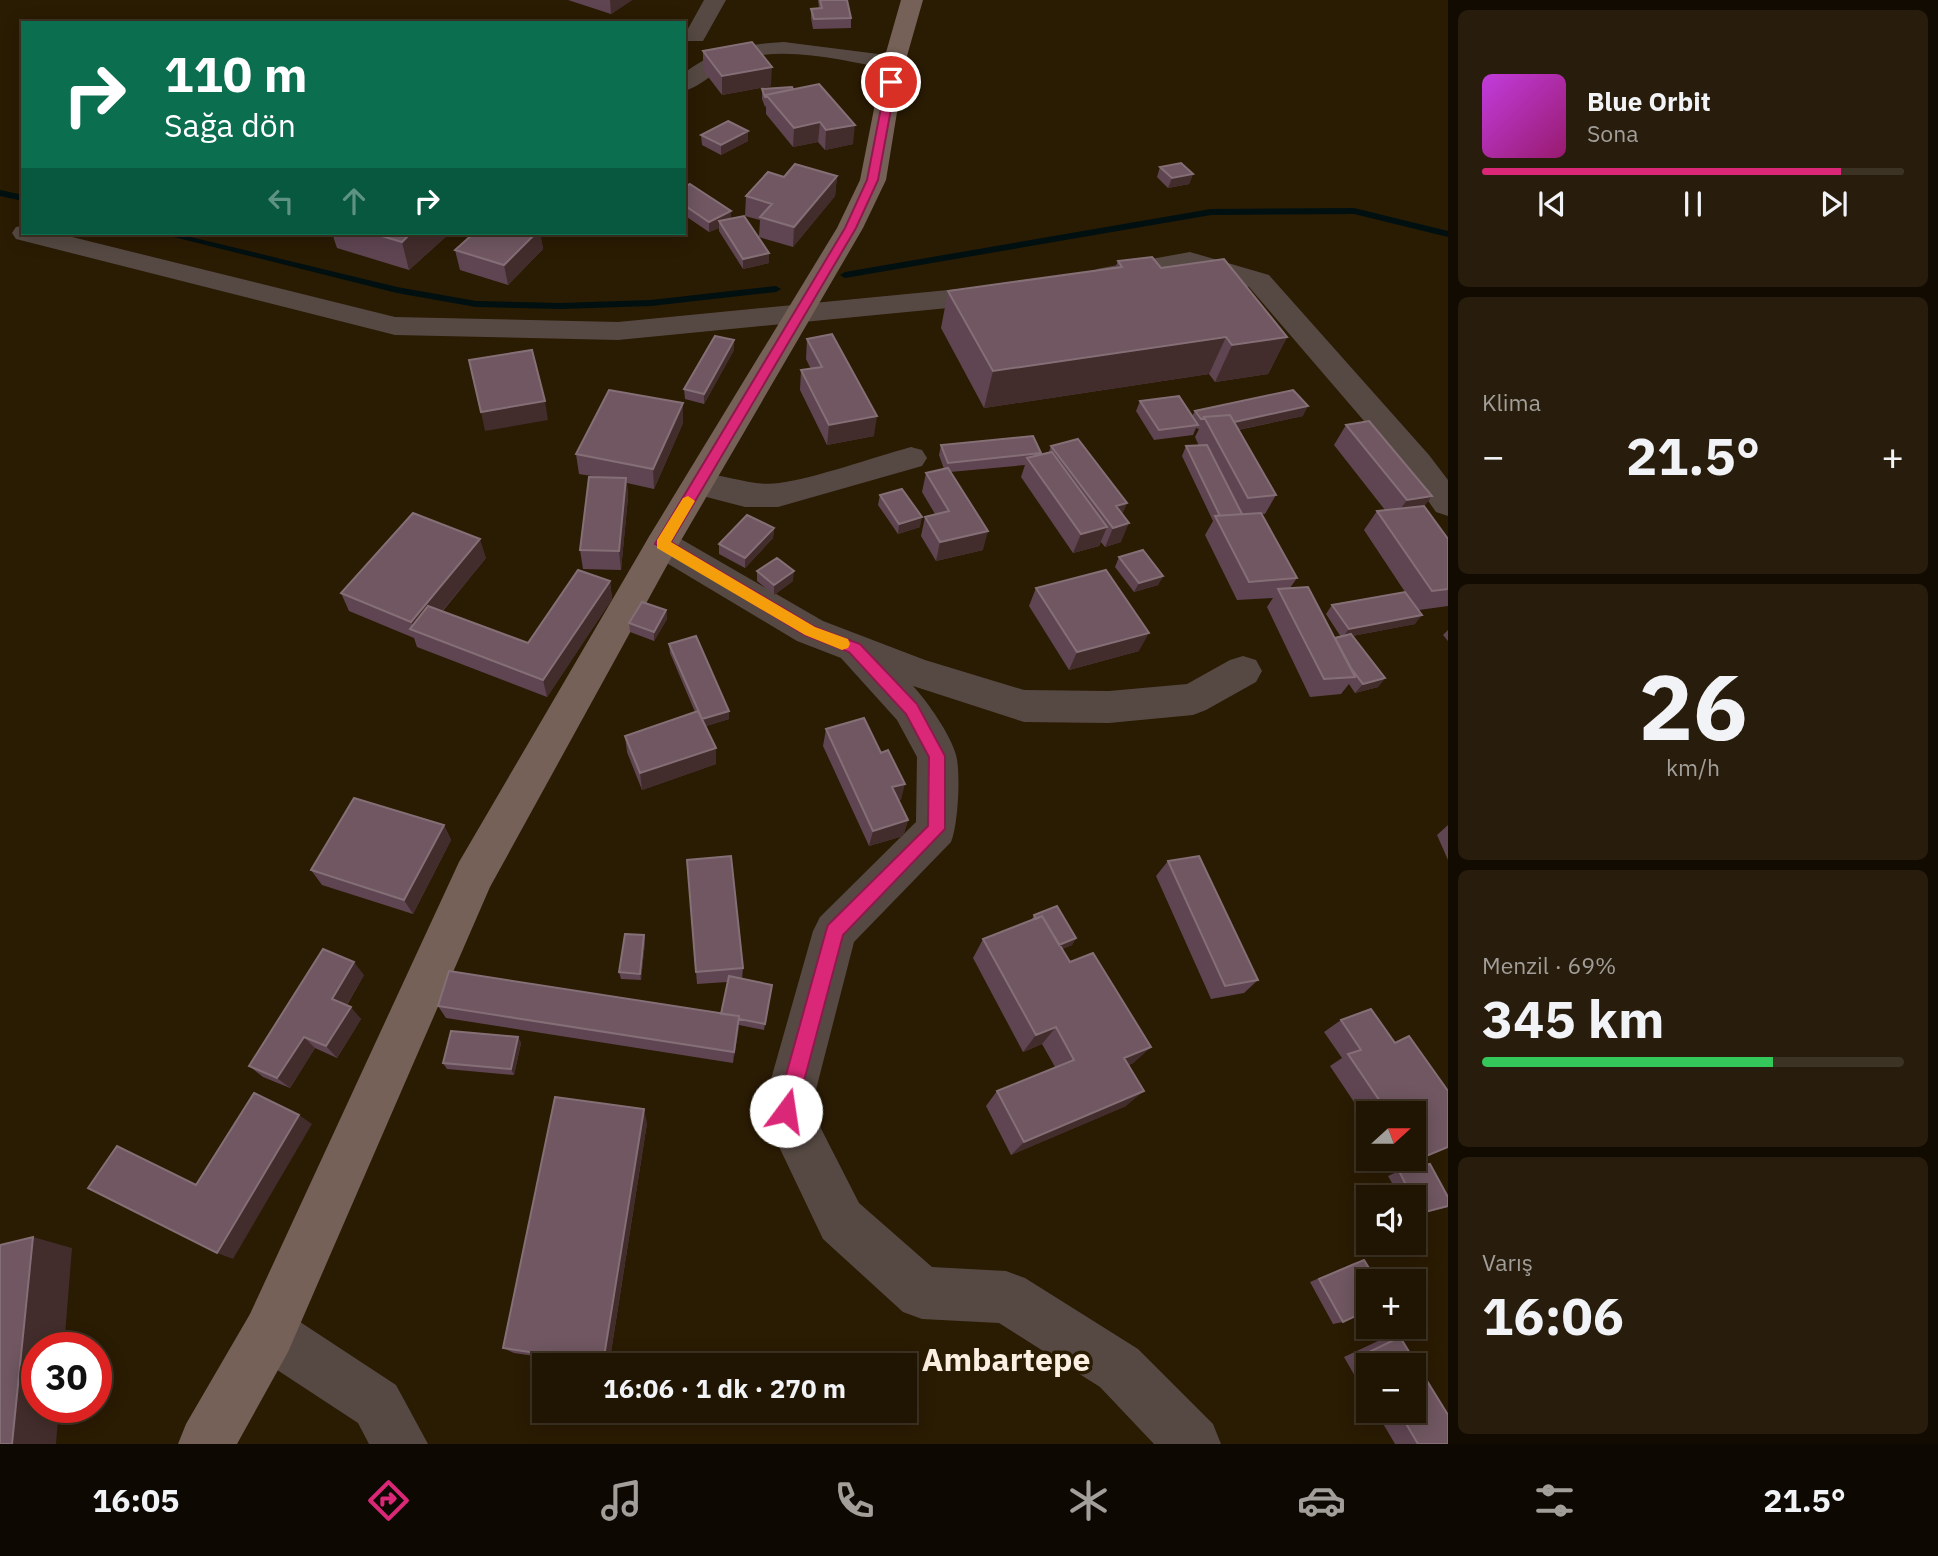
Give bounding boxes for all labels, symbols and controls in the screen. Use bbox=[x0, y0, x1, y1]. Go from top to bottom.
text: 110 m bbox=[164, 42, 308, 105]
icon: right bbox=[49, 49, 140, 140]
pin bbox=[861, 52, 921, 112]
icon: arrive bbox=[872, 63, 910, 101]
text: Blue Orbit bbox=[1587, 84, 1711, 118]
text: Sağa dön bbox=[164, 104, 296, 146]
text: Sona bbox=[1587, 118, 1639, 148]
icon: left bbox=[262, 182, 300, 220]
icon: ahead bbox=[335, 182, 373, 220]
icon: right bbox=[408, 182, 446, 220]
icon: previous bbox=[1533, 185, 1571, 223]
icon: pause bbox=[1674, 185, 1712, 223]
icon: next bbox=[1815, 185, 1853, 223]
text: Klima bbox=[1482, 387, 1541, 417]
text: 21.5° bbox=[1626, 422, 1760, 489]
text: − bbox=[1482, 431, 1505, 480]
text: + bbox=[1881, 431, 1904, 480]
text: 26 bbox=[1638, 647, 1748, 765]
text: km/h bbox=[1666, 752, 1720, 782]
text: Menzil · 69% bbox=[1482, 950, 1616, 980]
text: 345 km bbox=[1482, 985, 1664, 1052]
position arrow bbox=[749, 1074, 823, 1148]
north arrow bbox=[1356, 1101, 1426, 1171]
map controls bbox=[1356, 1101, 1426, 1423]
button: sound bbox=[1356, 1185, 1426, 1255]
text: Varış bbox=[1482, 1247, 1533, 1277]
button: + bbox=[1356, 1269, 1426, 1339]
text: 16:06 bbox=[1482, 1282, 1624, 1349]
speed limit sign: 30 bbox=[21, 1332, 112, 1423]
district label: Ambartepe bbox=[922, 1338, 1090, 1380]
button: − bbox=[1356, 1353, 1426, 1423]
text: 16:06 · 1 dk · 270 m bbox=[603, 1371, 846, 1405]
icon: directions bbox=[364, 1476, 413, 1525]
icon: music bbox=[597, 1476, 646, 1525]
icon: phone bbox=[830, 1476, 879, 1525]
icon: climate bbox=[1064, 1476, 1113, 1525]
icon: car bbox=[1297, 1476, 1346, 1525]
icon: filters bbox=[1530, 1476, 1579, 1525]
text: 16:05 bbox=[92, 1479, 180, 1521]
text: 21.5° bbox=[1763, 1479, 1846, 1521]

